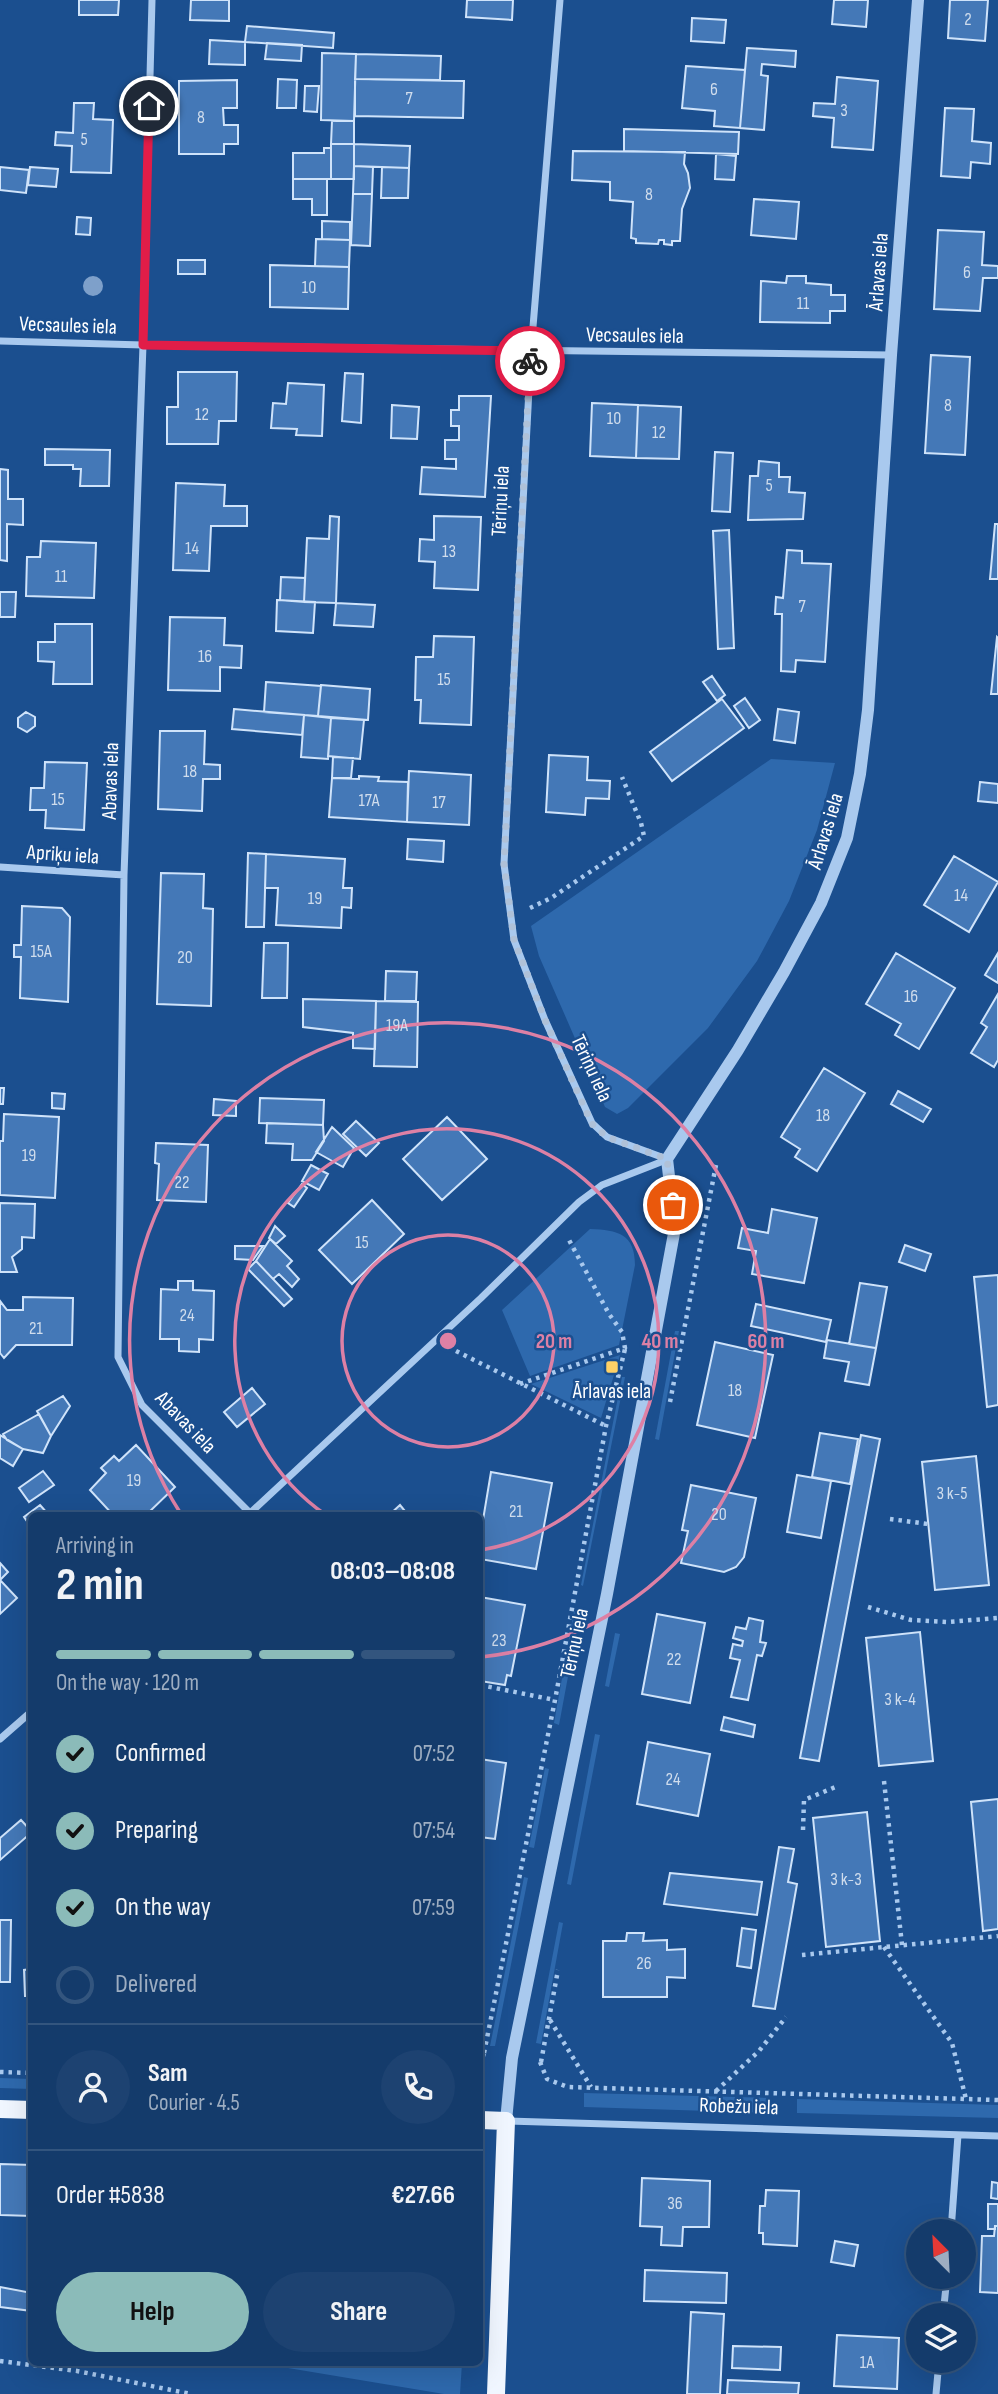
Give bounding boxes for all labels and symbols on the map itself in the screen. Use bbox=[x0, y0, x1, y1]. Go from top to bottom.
house number: 2 bbox=[964, 9, 972, 30]
pin bbox=[119, 76, 179, 136]
house number: 6 bbox=[710, 79, 718, 100]
house number: 7 bbox=[405, 88, 413, 109]
house number: 3 bbox=[840, 100, 848, 121]
house number: 8 bbox=[197, 107, 205, 128]
house number: 5 bbox=[80, 129, 88, 150]
house number: 8 bbox=[645, 184, 653, 205]
street label: Ārlavas iela bbox=[863, 232, 894, 313]
house number: 6 bbox=[963, 262, 971, 283]
house number: 10 bbox=[302, 277, 316, 298]
house number: 11 bbox=[797, 293, 810, 314]
street label: Vecsaules iela bbox=[19, 311, 117, 340]
street label: Vecsaules iela bbox=[586, 322, 684, 349]
courier bbox=[495, 326, 565, 396]
house number: 8 bbox=[944, 395, 952, 416]
house number: 12 bbox=[195, 404, 209, 425]
house number: 10 bbox=[607, 408, 621, 429]
house number: 12 bbox=[652, 422, 666, 443]
street label: Tēriņu iela bbox=[486, 465, 515, 537]
house number: 5 bbox=[765, 475, 773, 496]
house number: 14 bbox=[185, 538, 199, 559]
house number: 13 bbox=[442, 541, 456, 562]
house number: 11 bbox=[55, 566, 68, 587]
house number: 7 bbox=[798, 596, 806, 617]
house number: 16 bbox=[198, 646, 212, 667]
house number: 15 bbox=[437, 669, 451, 690]
street label: Abavas iela bbox=[97, 742, 124, 821]
house number: 18 bbox=[183, 761, 197, 782]
house number: 15 bbox=[51, 789, 65, 810]
house number: 17A bbox=[359, 790, 380, 811]
street label: Ārlavas iela bbox=[802, 790, 849, 873]
house number: 17 bbox=[432, 792, 447, 813]
street label: Apriķu iela bbox=[25, 839, 100, 869]
house number: 14 bbox=[954, 885, 968, 906]
house number: 19 bbox=[308, 888, 322, 909]
house number: 15A bbox=[30, 941, 52, 962]
house number: 20 bbox=[177, 947, 193, 968]
house number: 16 bbox=[904, 986, 918, 1007]
house number: 19A bbox=[386, 1015, 408, 1036]
street label: Tēriņu iela bbox=[565, 1031, 618, 1106]
house number: 18 bbox=[816, 1105, 830, 1126]
house number: 19 bbox=[22, 1145, 36, 1166]
house number: 22 bbox=[175, 1172, 189, 1193]
pin bbox=[643, 1175, 703, 1235]
house number: 15 bbox=[355, 1232, 369, 1253]
house number: 24 bbox=[180, 1305, 195, 1326]
house number: 21 bbox=[29, 1318, 44, 1339]
centre of rings bbox=[436, 1329, 460, 1353]
text: 20 m bbox=[536, 1329, 572, 1354]
text: 40 m bbox=[642, 1329, 678, 1354]
text: 60 m bbox=[747, 1329, 785, 1354]
marker: Ārlavas iela bbox=[604, 1359, 620, 1375]
place label: Ārlavas iela bbox=[572, 1379, 651, 1404]
house number: 18 bbox=[728, 1380, 742, 1401]
street label: Abavas iela bbox=[149, 1385, 221, 1459]
house number: 19 bbox=[127, 1470, 141, 1491]
house number: 3 k-5 bbox=[936, 1483, 968, 1504]
house number: 21 bbox=[509, 1501, 524, 1522]
house number: 20 bbox=[711, 1504, 727, 1525]
street label: Tēriņu iela bbox=[555, 1606, 594, 1680]
house number: 23 bbox=[492, 1630, 507, 1651]
house number: 22 bbox=[667, 1649, 681, 1670]
house number: 3 k-4 bbox=[884, 1689, 916, 1710]
house number: 24 bbox=[666, 1769, 681, 1790]
house number: 3 k-3 bbox=[830, 1869, 862, 1890]
house number: 26 bbox=[636, 1953, 652, 1974]
street label: Robežu iela bbox=[699, 2093, 779, 2120]
house number: 36 bbox=[667, 2193, 683, 2214]
north arrow bbox=[906, 2219, 976, 2289]
house number: 1A bbox=[860, 2352, 874, 2373]

